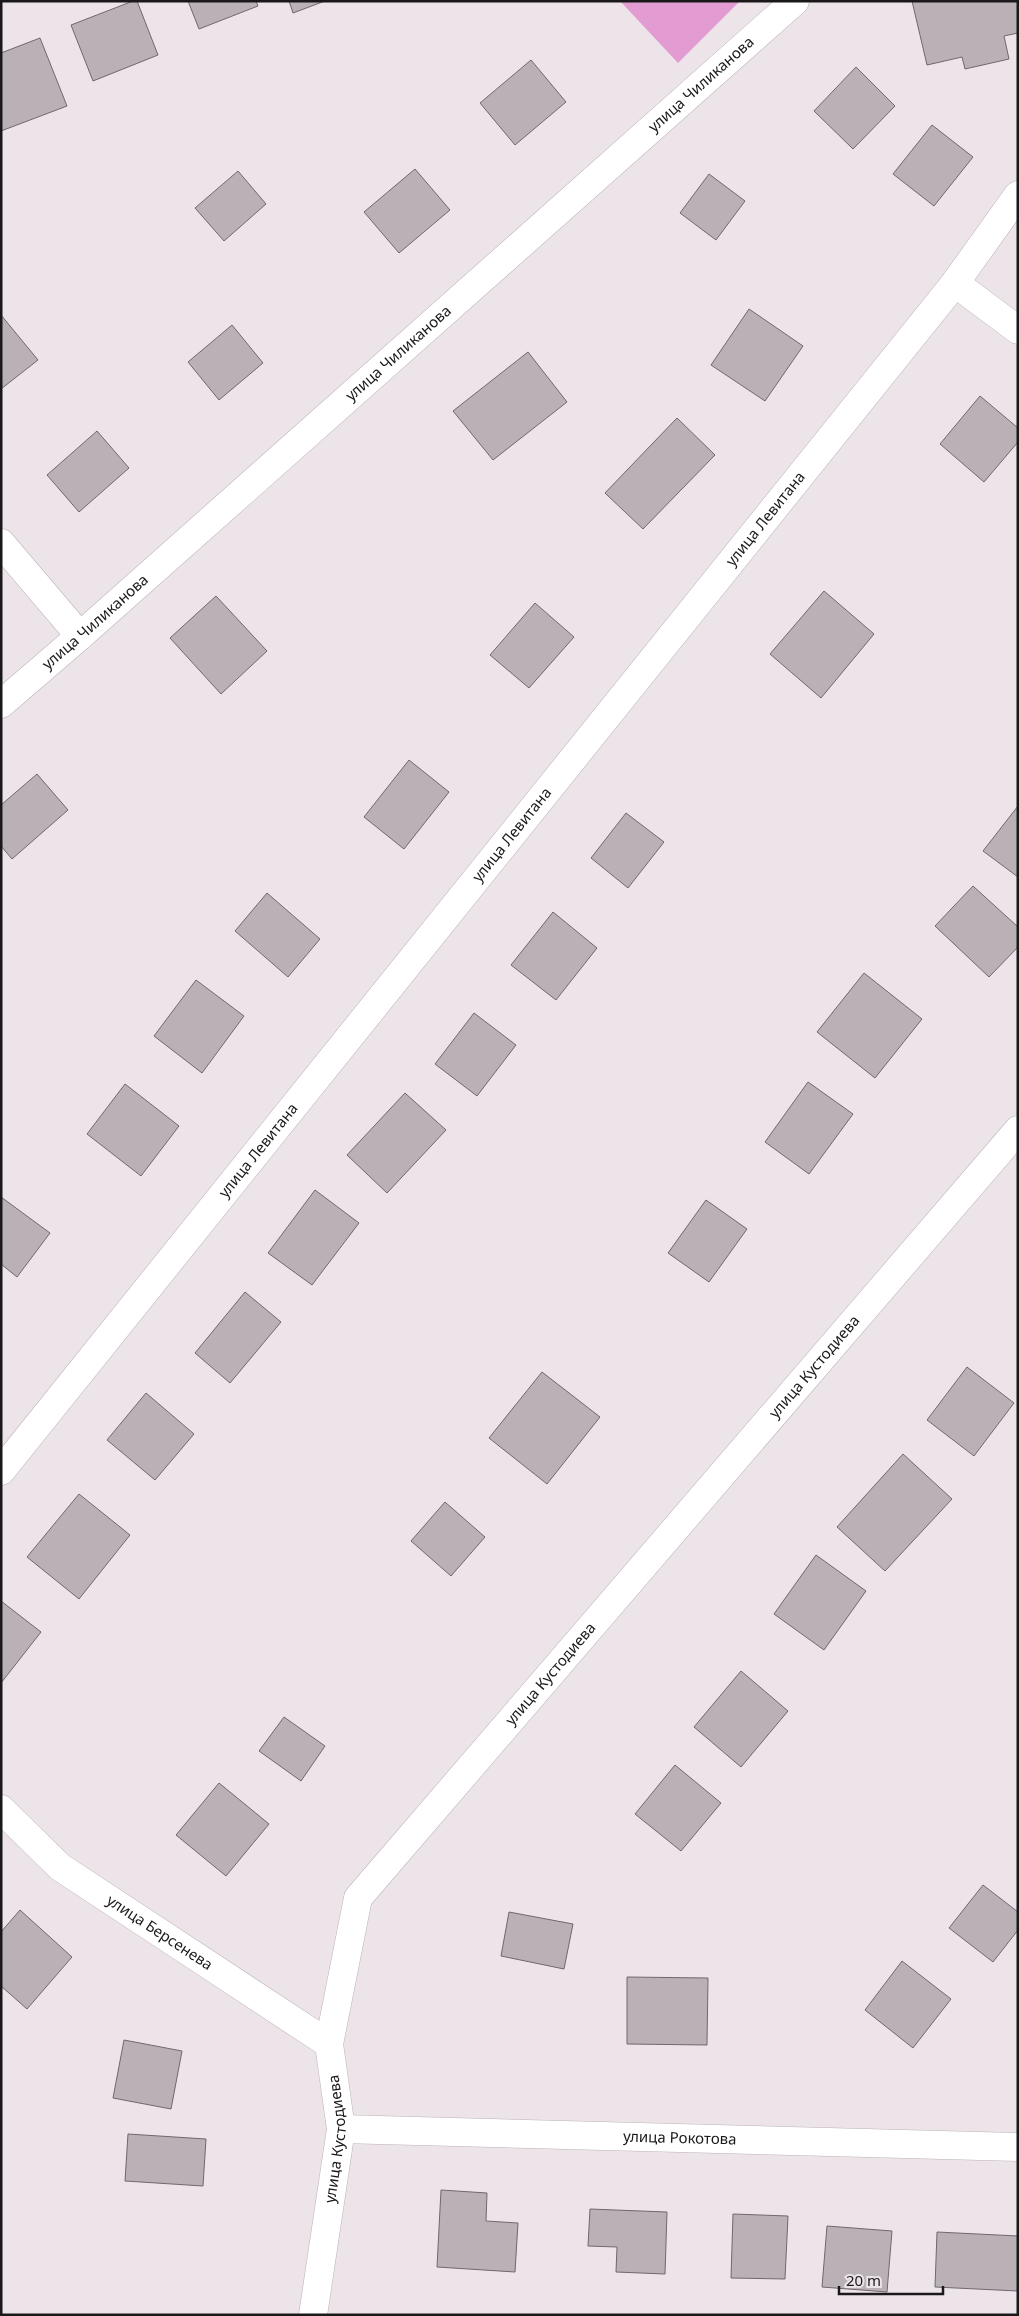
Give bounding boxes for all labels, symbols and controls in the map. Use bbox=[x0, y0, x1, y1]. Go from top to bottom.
street label: улица Чиликанова bbox=[643, 31, 758, 136]
street label: улица Чиликанова bbox=[341, 300, 455, 405]
street label: улица Левитана bbox=[721, 467, 809, 570]
street label: улица Чиликанова bbox=[37, 569, 152, 673]
street label: улица Левитана bbox=[467, 783, 555, 886]
street label: улица Левитана bbox=[213, 1098, 302, 1201]
street label: улица Кустодиева bbox=[764, 1311, 863, 1422]
street label: улица Кустодиева bbox=[500, 1618, 600, 1729]
street label: улица Берсенева bbox=[103, 1890, 217, 1974]
street label: улица Кустодиева bbox=[319, 2074, 350, 2204]
street label: улица Рокотова bbox=[623, 2126, 737, 2149]
scale bar bbox=[839, 2264, 943, 2296]
text: 20 m bbox=[846, 2270, 881, 2290]

